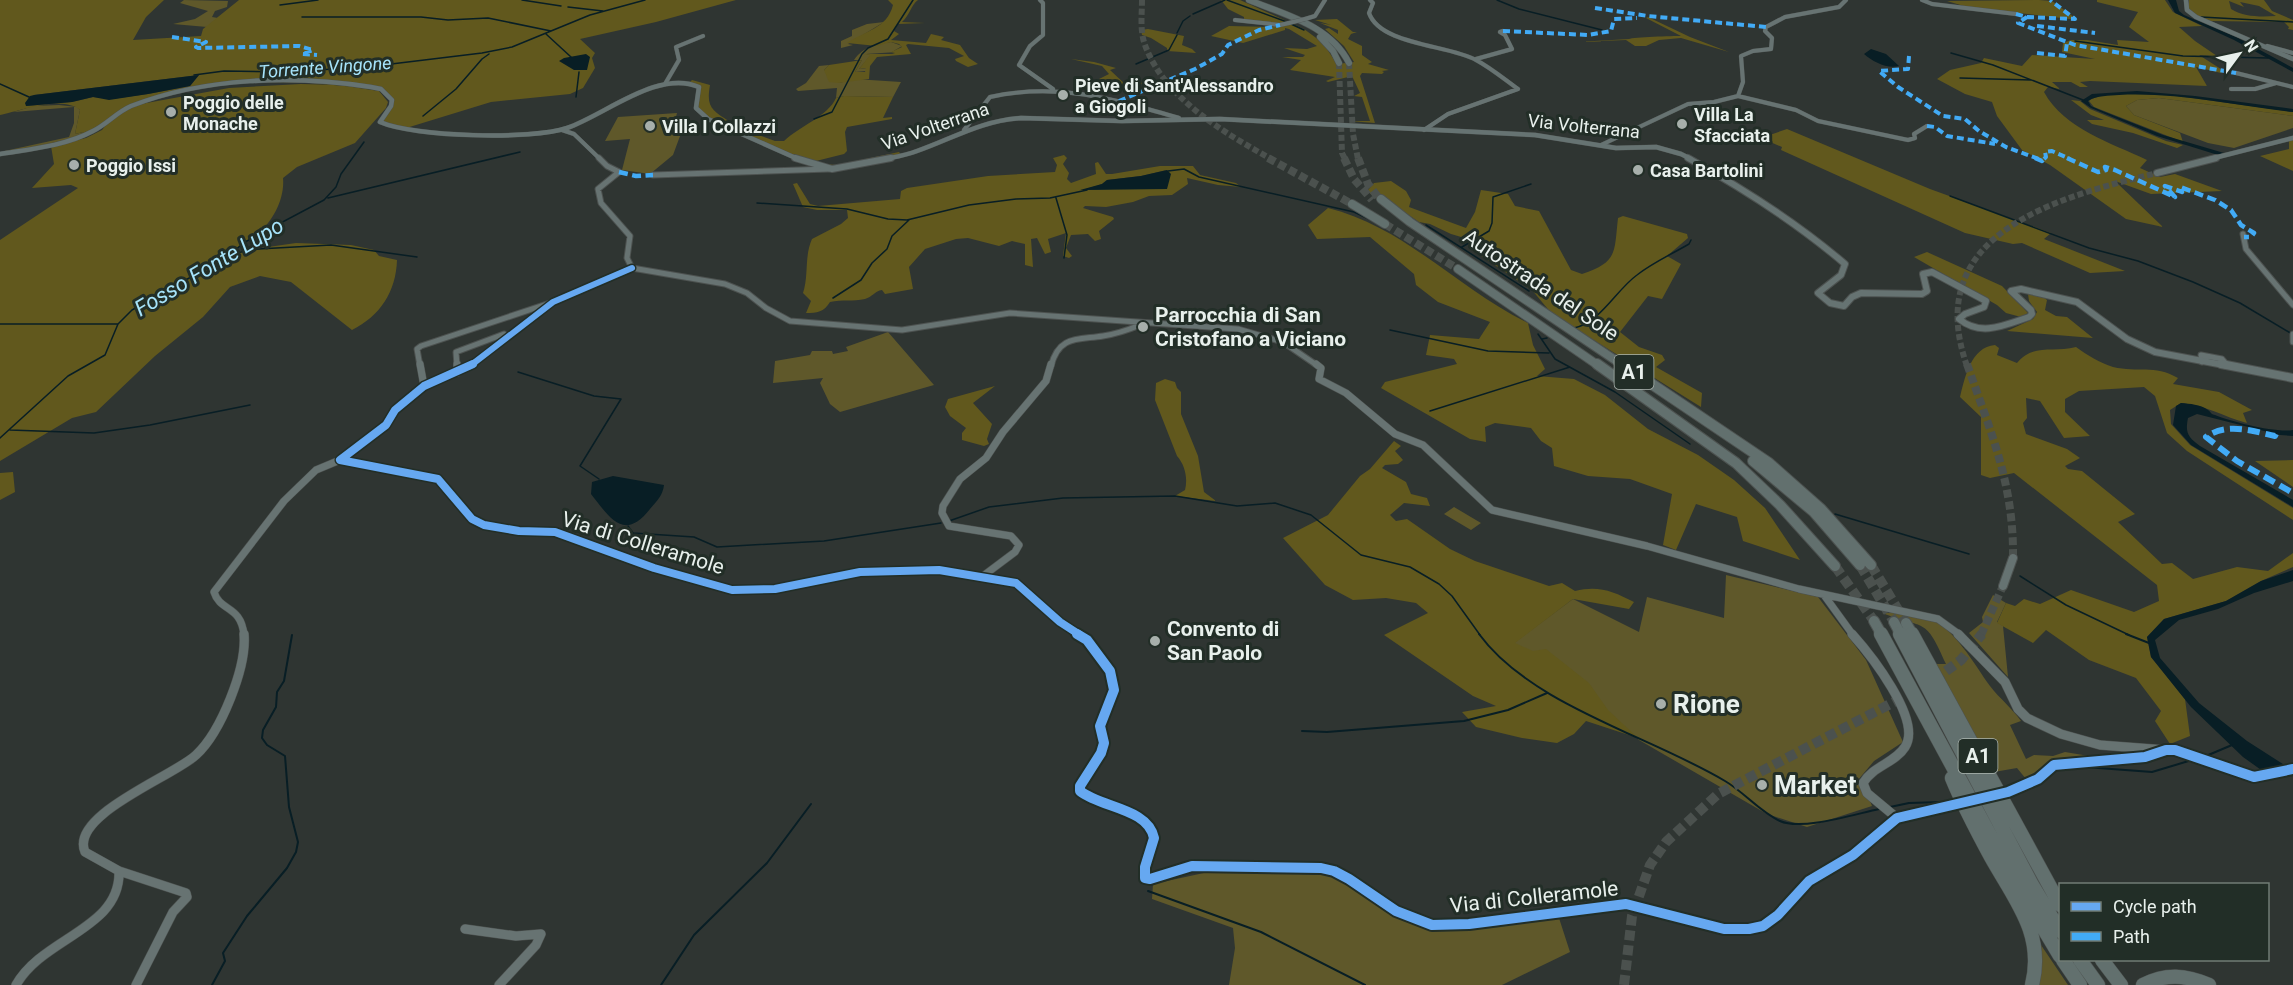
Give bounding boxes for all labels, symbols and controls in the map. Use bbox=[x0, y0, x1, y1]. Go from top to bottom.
north arrow bbox=[2209, 24, 2269, 84]
text: N bbox=[2240, 36, 2262, 56]
water label: Torrente Vingone bbox=[258, 52, 392, 82]
place label: Pieve di Sant'Alessandro a Giogoli bbox=[1075, 75, 1274, 117]
marker: Pieve di Sant'Alessandro a Giogoli bbox=[1056, 88, 1070, 102]
place label: Poggio delle Monache bbox=[183, 92, 284, 134]
street label: Via Volterrana bbox=[878, 98, 992, 154]
place label: Villa La Sfacciata bbox=[1694, 104, 1770, 146]
marker: Poggio delle Monache bbox=[164, 105, 178, 119]
street label: Via Volterrana bbox=[1527, 110, 1641, 142]
place label: Villa I Collazzi bbox=[662, 116, 776, 137]
marker: Villa La Sfacciata bbox=[1675, 117, 1689, 131]
marker: Villa I Collazzi bbox=[643, 119, 657, 133]
place label: Poggio Issi bbox=[86, 155, 176, 176]
marker: Poggio Issi bbox=[67, 158, 81, 172]
place label: Casa Bartolini bbox=[1650, 160, 1763, 181]
marker: Casa Bartolini bbox=[1631, 163, 1645, 177]
water label: Fosso Fonte Lupo bbox=[130, 213, 288, 321]
street label: Autostrada del Sole bbox=[1459, 224, 1623, 346]
place label: Parrocchia di San Cristofano a Viciano bbox=[1155, 303, 1346, 351]
marker: Parrocchia di San Cristofano a Viciano bbox=[1136, 320, 1150, 334]
road number: A1 bbox=[1614, 355, 1654, 389]
street label: Via di Colleramole bbox=[559, 507, 727, 579]
place label: Convento di San Paolo bbox=[1167, 617, 1279, 665]
marker: Convento di San Paolo bbox=[1148, 634, 1162, 648]
place label: Rione bbox=[1673, 689, 1740, 719]
marker: Rione bbox=[1654, 697, 1668, 711]
road number: A1 bbox=[1958, 739, 1998, 773]
place label: Market bbox=[1774, 770, 1857, 800]
marker: Market bbox=[1755, 778, 1769, 792]
street label: Via di Colleramole bbox=[1449, 876, 1619, 918]
legend bbox=[2059, 883, 2269, 961]
text: Cycle path bbox=[2113, 896, 2197, 917]
text: Path bbox=[2113, 926, 2150, 947]

